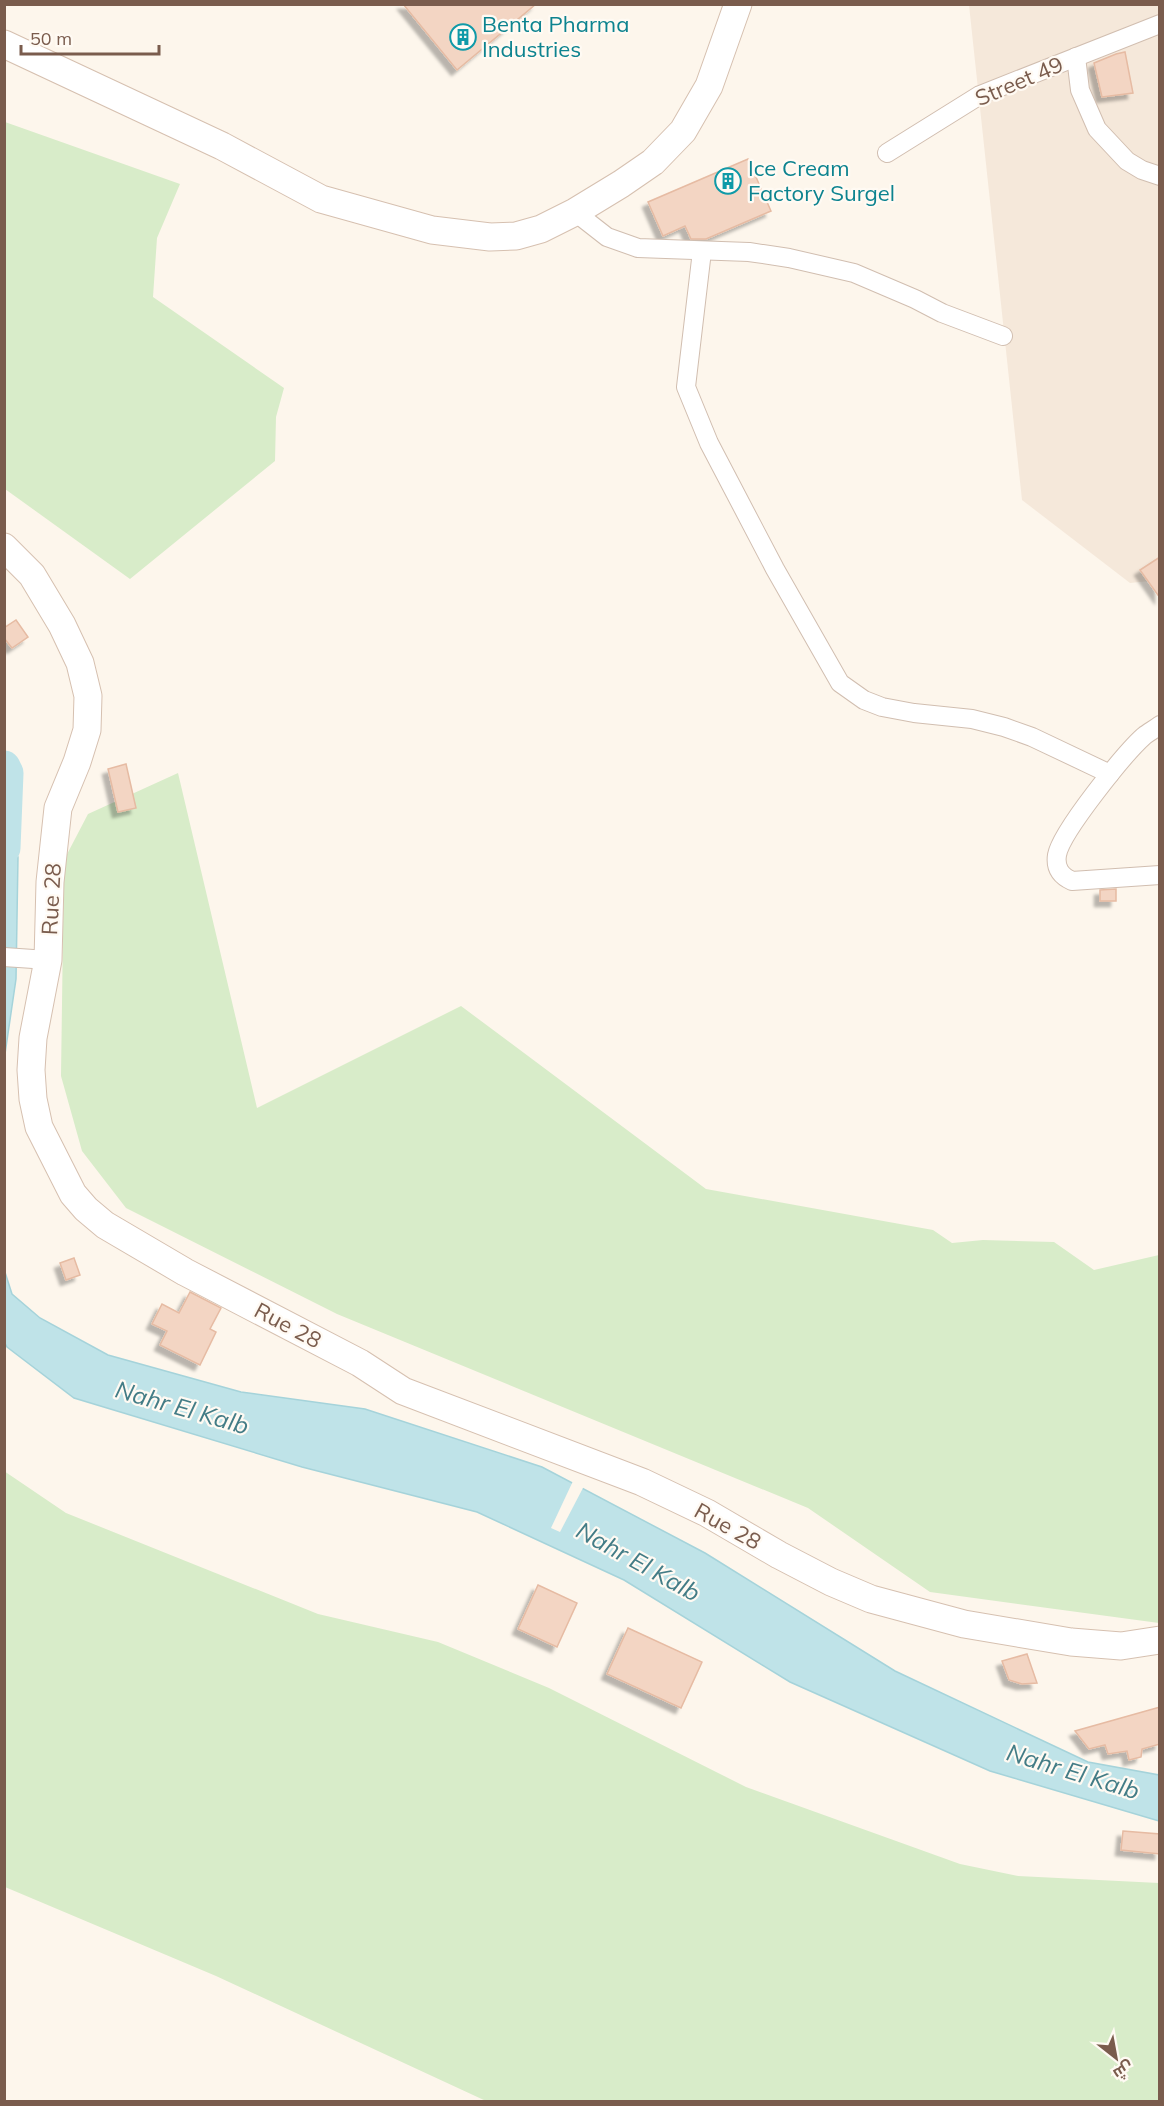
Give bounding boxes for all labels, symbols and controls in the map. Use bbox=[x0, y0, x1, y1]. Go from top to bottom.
place label: Benta Pharma Industries bbox=[482, 10, 629, 63]
scale bar bbox=[21, 18, 159, 56]
building icon: Benta Pharma Industries bbox=[448, 22, 478, 52]
text: 50 m bbox=[30, 27, 72, 50]
street label: Street 49 bbox=[971, 50, 1067, 112]
place label: Ice Cream Factory Surgel bbox=[748, 154, 895, 207]
building icon: Ice Cream Factory Surgel bbox=[713, 166, 743, 196]
street label: Rue 28 bbox=[35, 862, 67, 936]
street label: Rue 28 bbox=[250, 1296, 326, 1354]
water label: Nahr El Kalb bbox=[112, 1374, 252, 1440]
street label: Rue 28 bbox=[690, 1496, 766, 1556]
water label: Nahr El Kalb bbox=[571, 1515, 706, 1607]
water label: Nahr El Kalb bbox=[1003, 1737, 1143, 1805]
north arrow bbox=[1086, 2028, 1146, 2088]
text: ش bbox=[1110, 2057, 1138, 2085]

